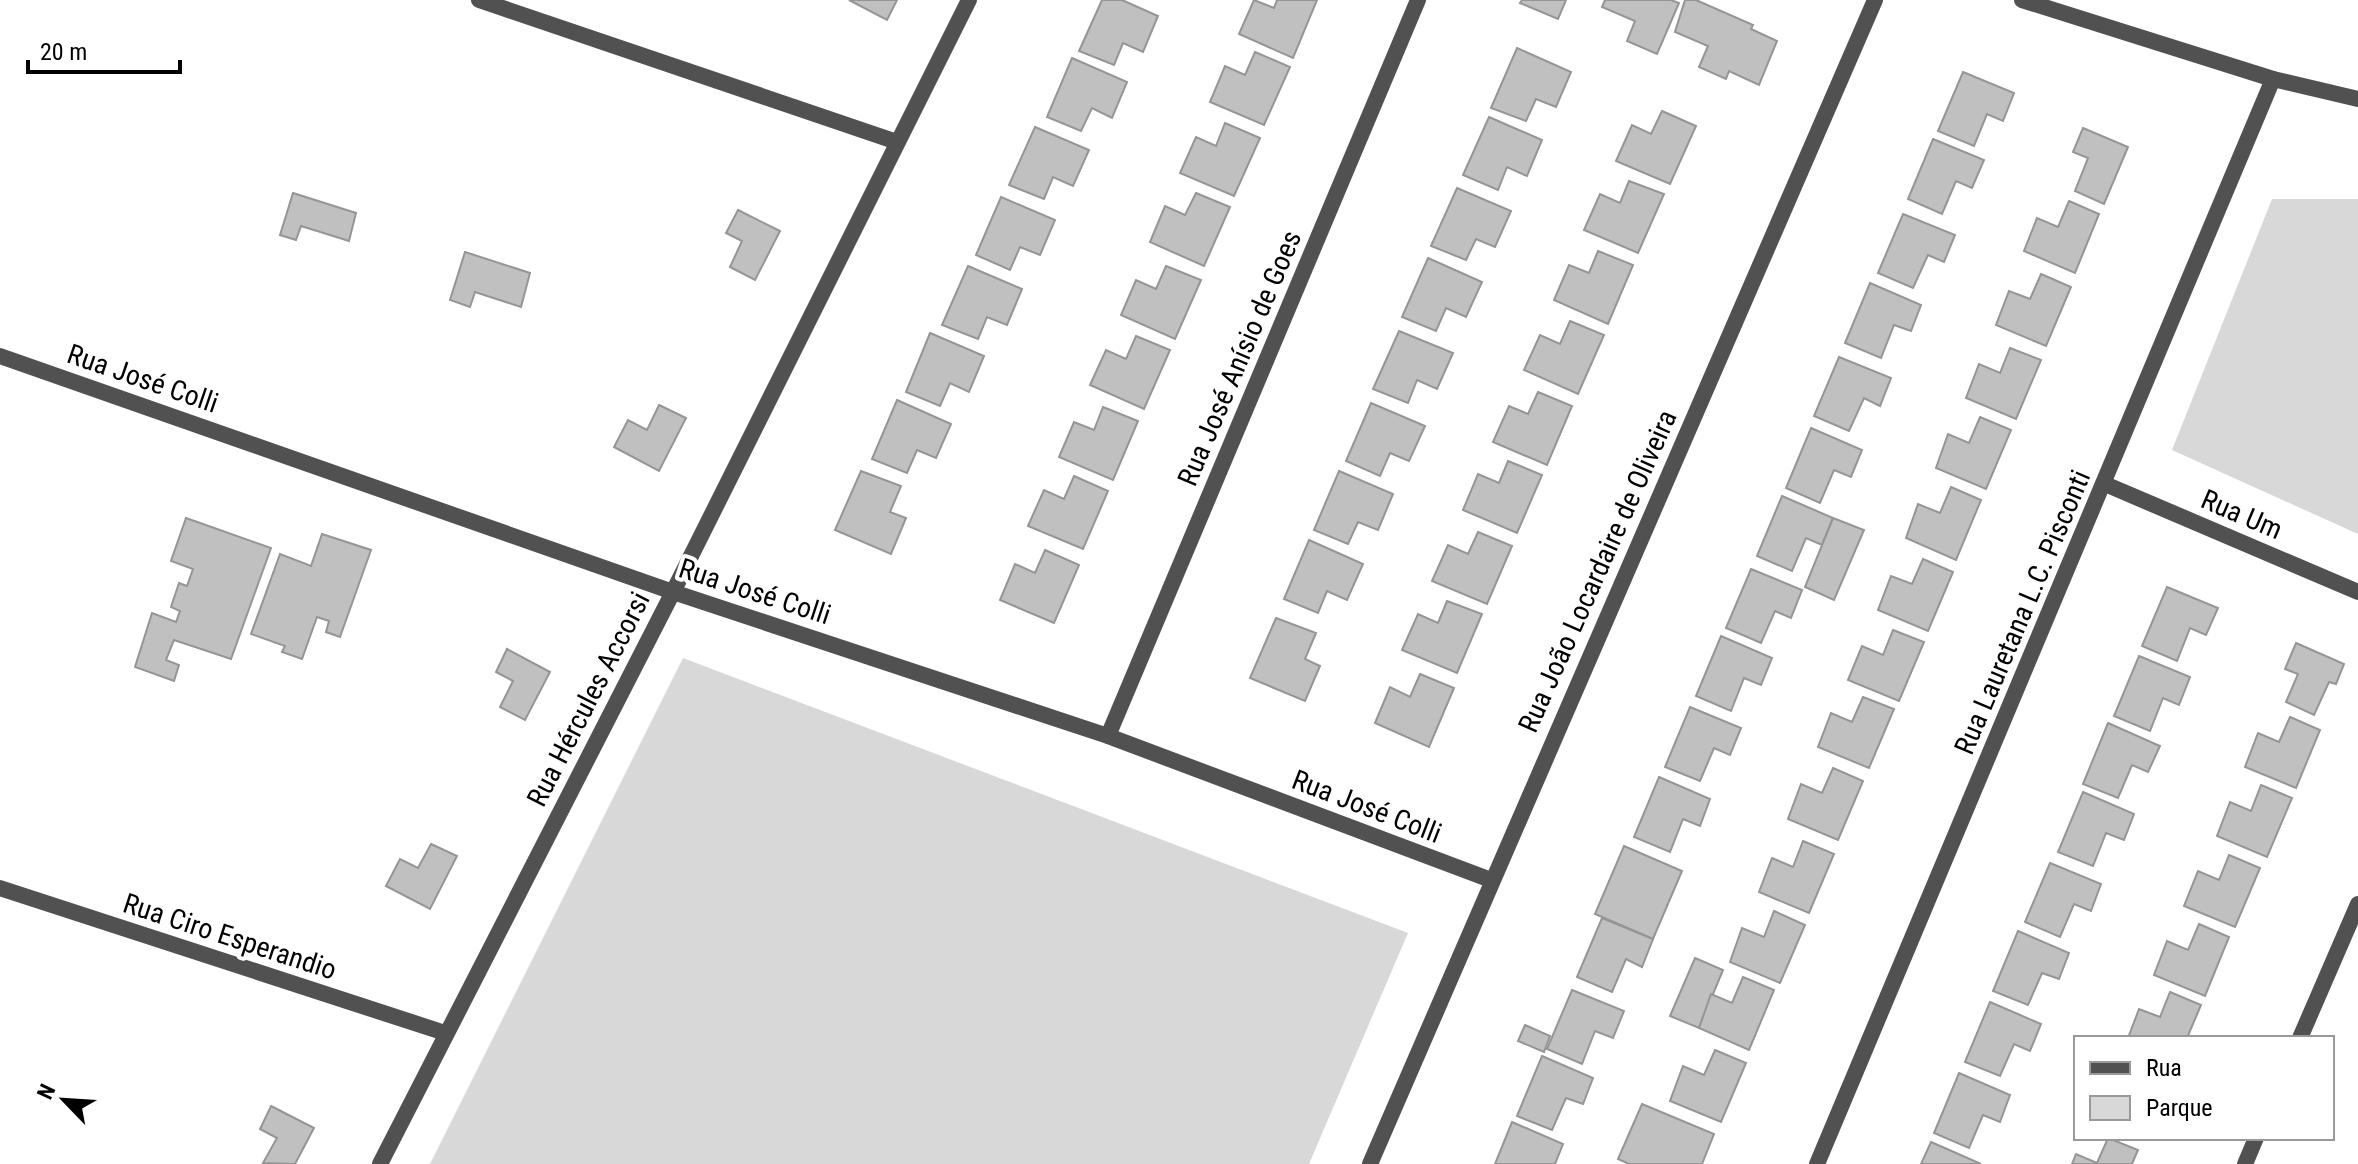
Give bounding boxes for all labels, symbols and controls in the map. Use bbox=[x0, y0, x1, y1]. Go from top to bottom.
scale bar bbox=[28, 24, 180, 74]
text: 20 m bbox=[40, 38, 87, 66]
street label: Rua José Anísio de Goes bbox=[1171, 226, 1308, 491]
street label: Rua José Colli bbox=[63, 337, 223, 420]
street label: Rua João Locardaire de Oliveira bbox=[1511, 405, 1684, 737]
street label: Rua Lauretana L.C. Pisconti bbox=[1948, 465, 2097, 759]
street label: Rua Um bbox=[2196, 483, 2287, 546]
street label: Rua José Colli bbox=[675, 551, 835, 631]
street label: Rua Hércules Accorsi bbox=[520, 587, 657, 812]
street label: Rua José Colli bbox=[1287, 763, 1446, 850]
street label: Rua Ciro Esperandio bbox=[119, 886, 341, 987]
legend bbox=[2074, 1036, 2334, 1140]
text: Rua bbox=[2146, 1054, 2182, 1082]
north arrow bbox=[24, 1060, 104, 1140]
text: N bbox=[32, 1080, 61, 1103]
text: Parque bbox=[2146, 1094, 2213, 1122]

